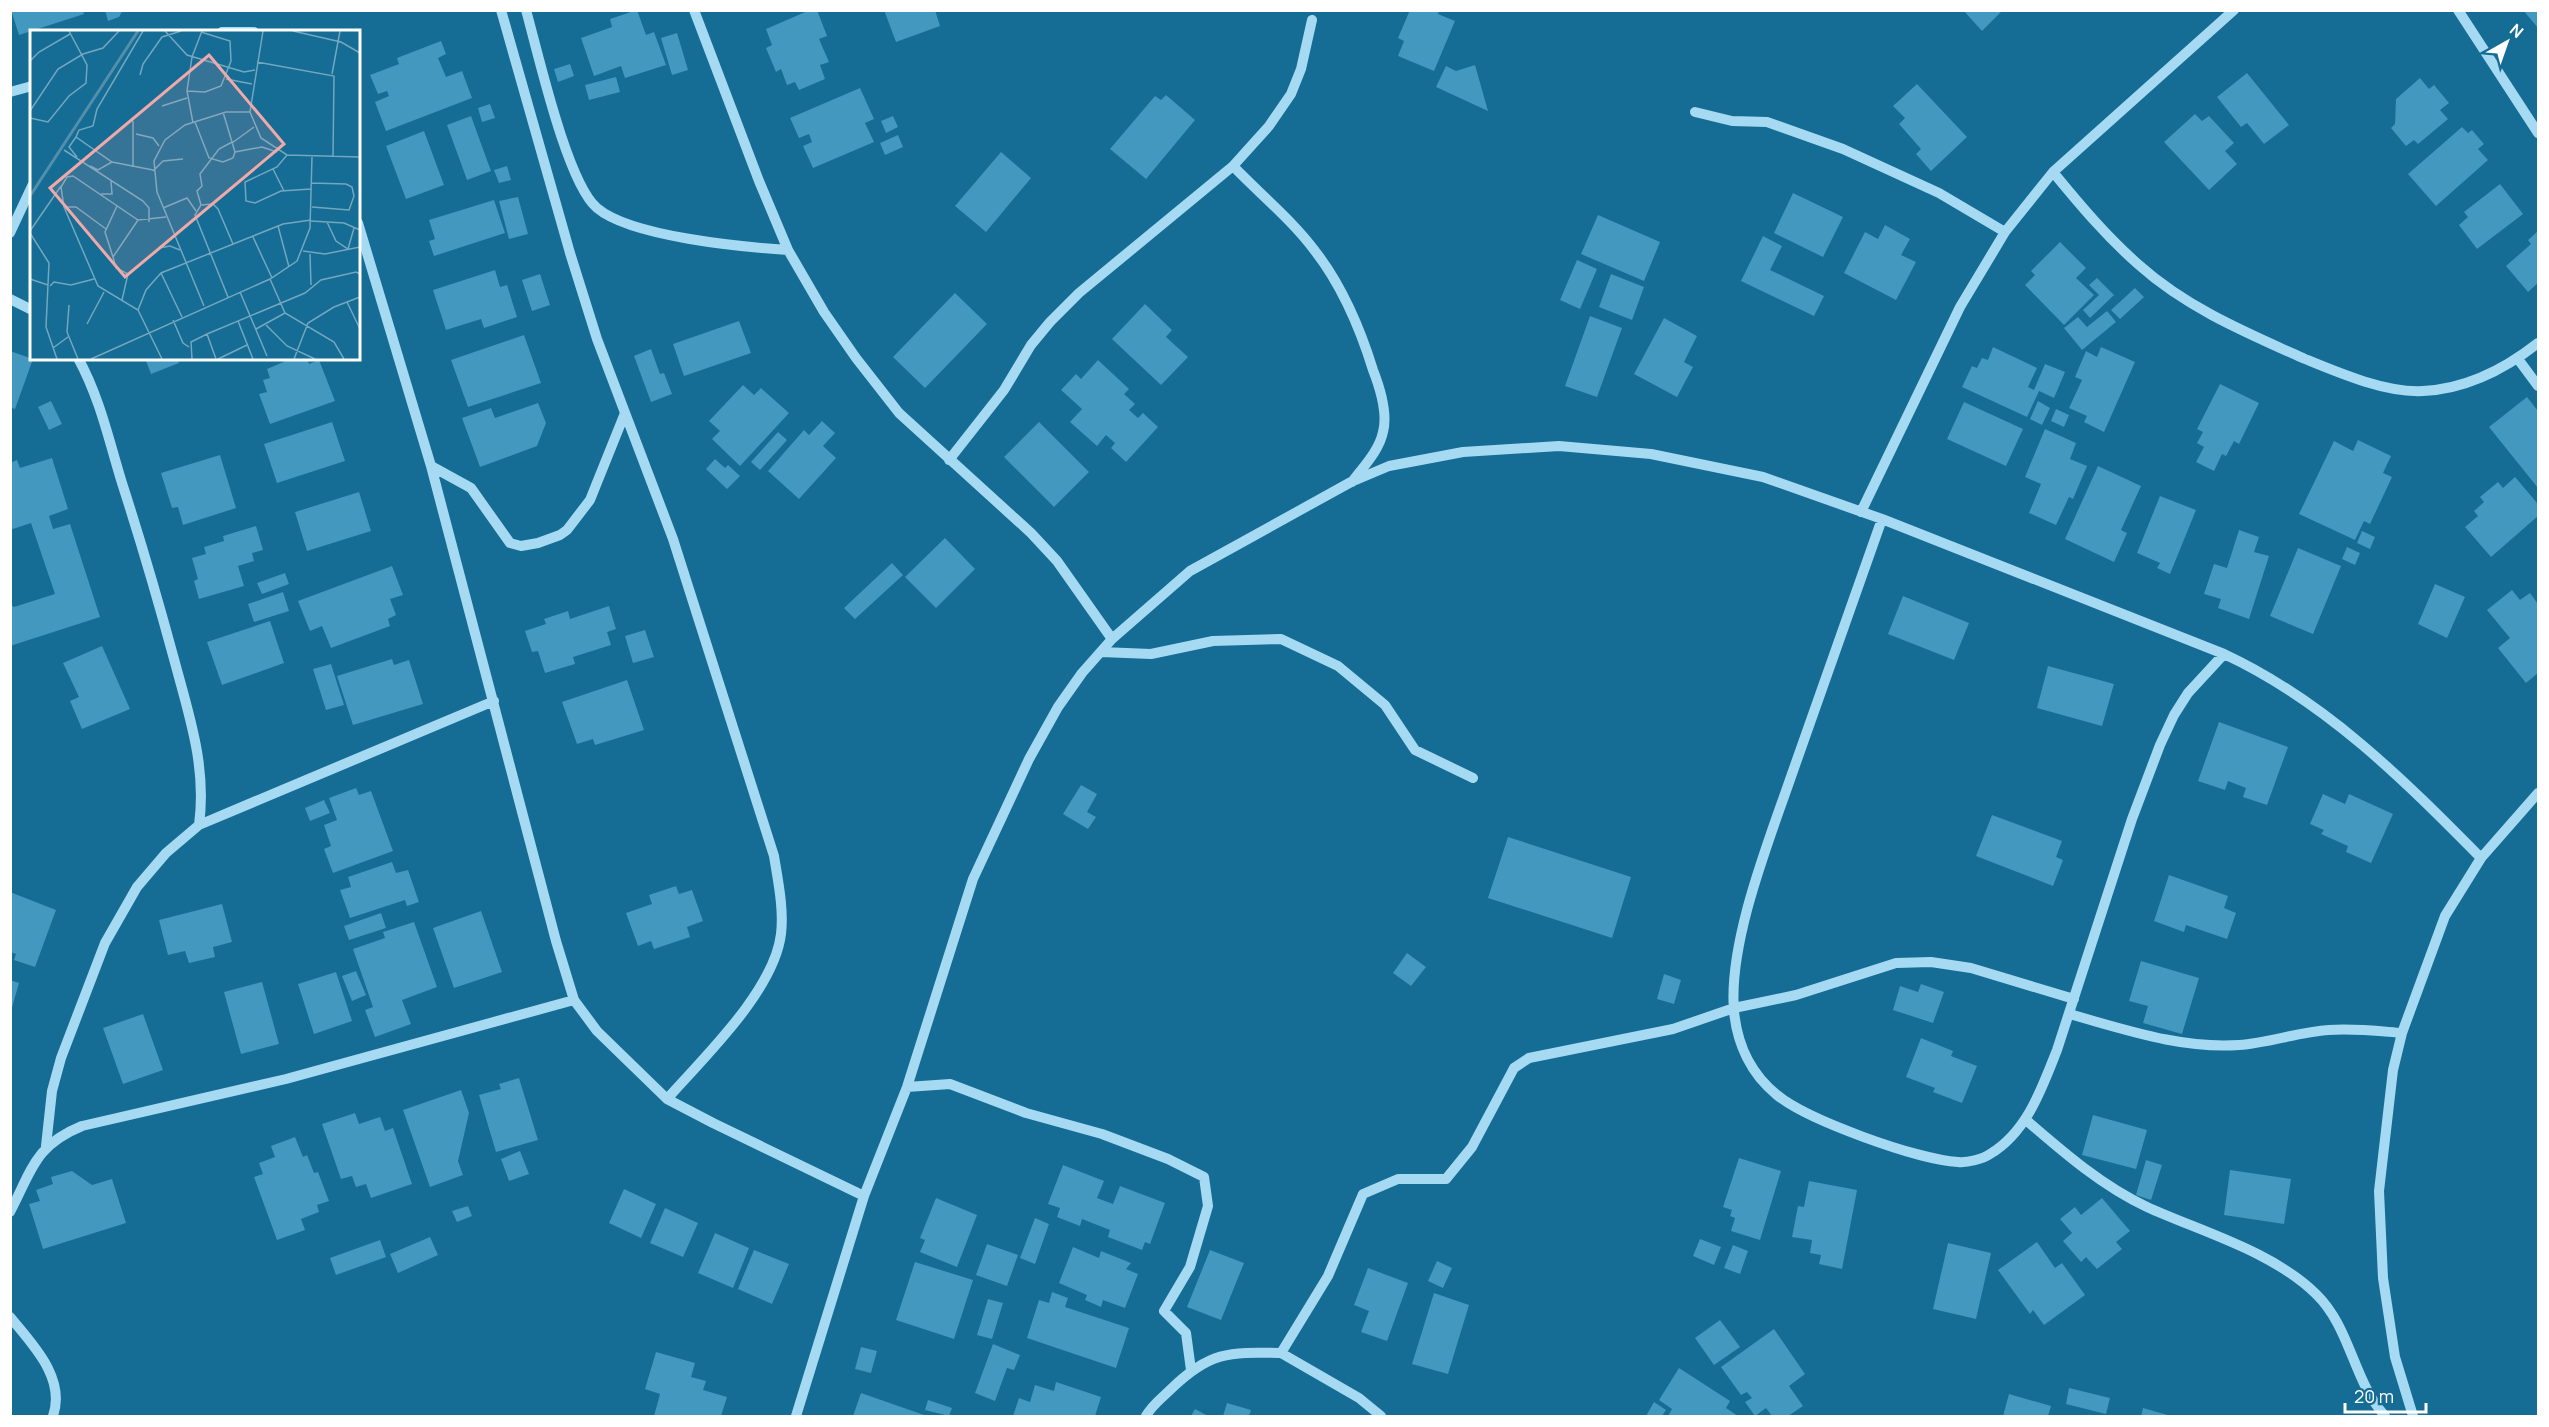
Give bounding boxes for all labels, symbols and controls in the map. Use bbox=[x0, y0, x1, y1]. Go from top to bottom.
north arrow bbox=[2477, 12, 2537, 72]
text: N bbox=[2505, 18, 2528, 43]
inset map bbox=[30, 30, 360, 360]
scale bar bbox=[2345, 1376, 2426, 1414]
text: 20 m bbox=[2354, 1384, 2394, 1408]

